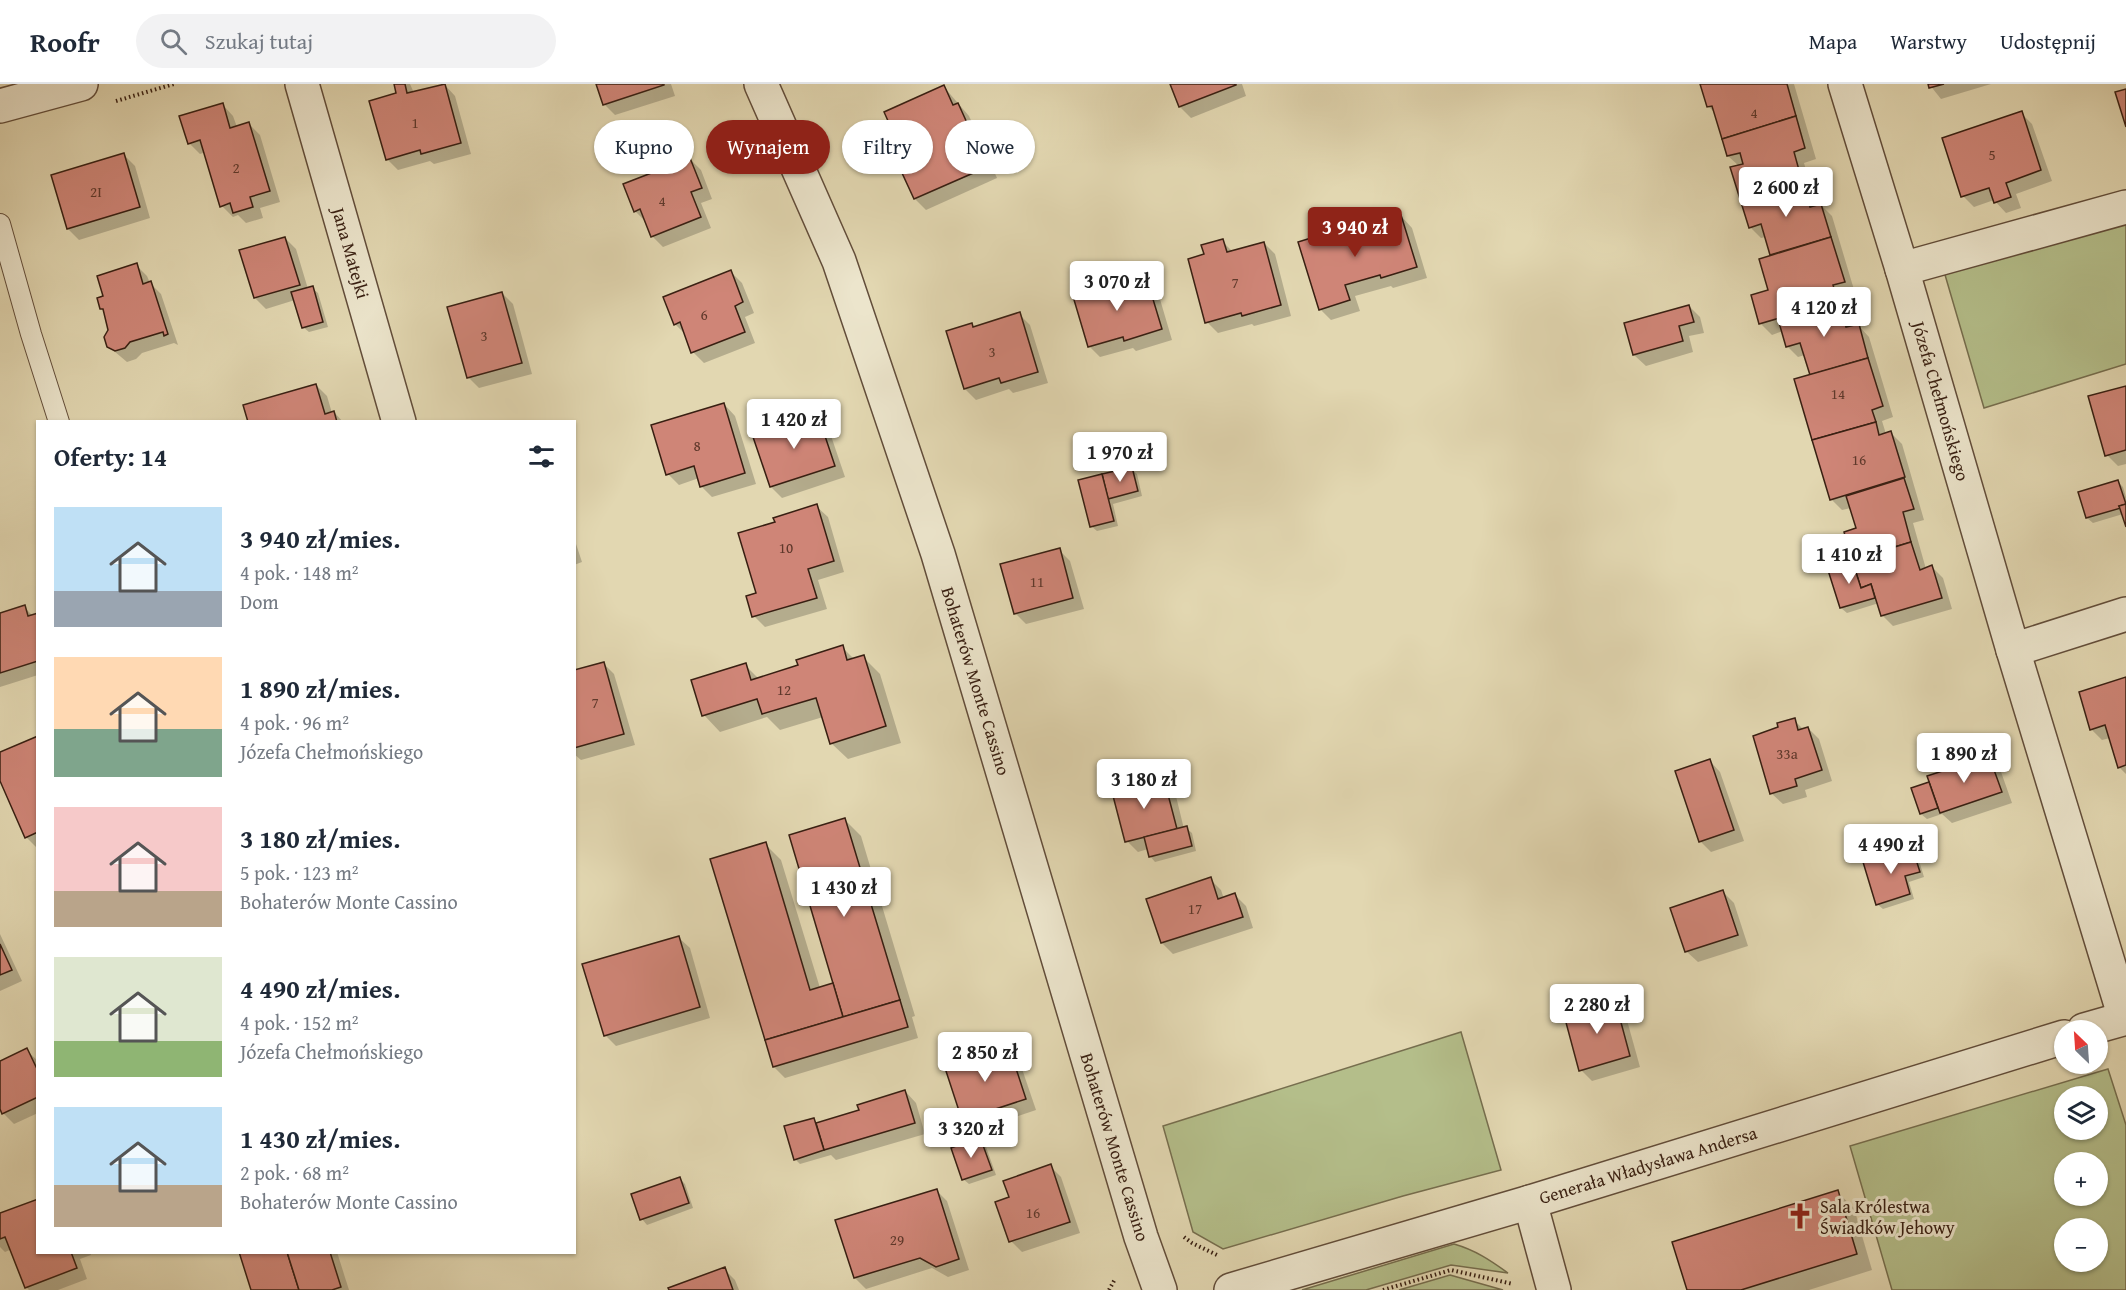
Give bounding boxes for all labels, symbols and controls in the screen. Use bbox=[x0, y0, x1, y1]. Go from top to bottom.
search box bbox=[136, 14, 556, 68]
text: Roofr bbox=[30, 21, 100, 62]
icon: search bbox=[157, 25, 190, 58]
text: Szukaj tutaj bbox=[205, 25, 313, 57]
text: Mapa bbox=[1809, 26, 1857, 57]
text: Warstwy bbox=[1890, 26, 1967, 57]
text: Udostępnij bbox=[2000, 26, 2096, 57]
house number: 4 bbox=[1750, 102, 1758, 123]
house number: 1 bbox=[411, 112, 419, 133]
chip: Kupno bbox=[594, 120, 694, 174]
chip: Wynajem bbox=[706, 120, 830, 174]
chip: Filtry bbox=[842, 120, 933, 174]
chip: Nowe bbox=[945, 120, 1035, 174]
house number: 5 bbox=[1988, 144, 1996, 165]
house number: 2 bbox=[232, 157, 240, 178]
pin: 2 600 zł bbox=[1724, 167, 1848, 218]
text: 2 600 zł bbox=[1753, 172, 1819, 201]
house number: 2I bbox=[90, 181, 102, 202]
house number: 4 bbox=[658, 190, 666, 211]
street label: Jana Matejki bbox=[325, 202, 377, 302]
pin: 3 940 zł bbox=[1293, 207, 1417, 258]
text: 3 940 zł bbox=[1322, 212, 1388, 241]
pin: 3 070 zł bbox=[1055, 261, 1179, 312]
text: 3 070 zł bbox=[1084, 266, 1150, 295]
house number: 7 bbox=[1231, 272, 1239, 293]
pin: 4 120 zł bbox=[1762, 287, 1886, 338]
text: 4 120 zł bbox=[1791, 292, 1857, 321]
house number: 6 bbox=[700, 304, 708, 325]
street label: Józefa Chełmońskiego bbox=[1905, 316, 1977, 484]
house number: 3 bbox=[480, 325, 488, 346]
house number: 3 bbox=[988, 341, 996, 362]
house number: 14 bbox=[1831, 383, 1845, 404]
pin: 1 420 zł bbox=[732, 399, 856, 450]
text: 1 420 zł bbox=[761, 404, 827, 433]
pin: 1 970 zł bbox=[1058, 432, 1182, 483]
house number: 8 bbox=[693, 435, 701, 456]
text: Oferty: 14 bbox=[54, 437, 167, 476]
text: 1 970 zł bbox=[1087, 437, 1153, 466]
icon: filters bbox=[525, 440, 558, 473]
house number: 16 bbox=[1852, 449, 1866, 470]
text: 3 940 zł/mies. bbox=[240, 519, 400, 558]
icon: home bbox=[102, 531, 174, 603]
pin: 1 410 zł bbox=[1787, 534, 1911, 585]
house number: 10 bbox=[779, 537, 793, 558]
text: 1 410 zł bbox=[1816, 539, 1882, 568]
text: 4 pok. · 148 m² bbox=[240, 558, 359, 587]
house number: 11 bbox=[1030, 571, 1044, 592]
street label: Bohaterów Monte Cassino bbox=[934, 583, 1018, 779]
text: Dom bbox=[240, 587, 279, 616]
text: 1 890 zł/mies. bbox=[240, 669, 400, 708]
house number: 12 bbox=[777, 679, 791, 700]
icon: home bbox=[102, 681, 174, 753]
house number: 7 bbox=[591, 692, 599, 713]
text: 4 pok. · 96 m² bbox=[240, 708, 349, 737]
pin: 1 890 zł bbox=[1902, 733, 2026, 784]
text: Józefa Chełmońskiego bbox=[240, 737, 423, 766]
text: 1 890 zł bbox=[1931, 738, 1997, 767]
house number: 33a bbox=[1776, 743, 1798, 764]
pin: 3 180 zł bbox=[1082, 759, 1206, 810]
text: 3 180 zł bbox=[1111, 764, 1177, 793]
text: 3 180 zł/mies. bbox=[240, 819, 400, 858]
pin: 4 490 zł bbox=[1829, 824, 1953, 875]
text: 4 490 zł bbox=[1858, 829, 1924, 858]
icon: home bbox=[102, 831, 174, 903]
text: 5 pok. · 123 m² bbox=[240, 858, 359, 887]
pin: 1 430 zł bbox=[782, 867, 906, 918]
text: 1 430 zł bbox=[811, 872, 877, 901]
text: Bohaterów Monte Cassino bbox=[240, 887, 458, 916]
house number: 17 bbox=[1188, 898, 1202, 919]
text: 4 490 zł/mies. bbox=[240, 969, 400, 1008]
icon: home bbox=[102, 981, 174, 1053]
pin: 2 280 zł bbox=[1535, 984, 1659, 1035]
text: 2 280 zł bbox=[1564, 989, 1630, 1018]
text: 4 pok. · 152 m² bbox=[240, 1008, 359, 1037]
north arrow bbox=[2054, 1020, 2108, 1074]
map controls bbox=[2054, 1020, 2108, 1272]
pin: 2 850 zł bbox=[923, 1032, 1047, 1083]
text: Józefa Chełmońskiego bbox=[240, 1037, 423, 1066]
text: 2 850 zł bbox=[952, 1037, 1018, 1066]
street label: Bohaterów Monte Cassino bbox=[1073, 1049, 1157, 1245]
button: layers bbox=[2054, 1086, 2108, 1140]
pin: 3 320 zł bbox=[909, 1108, 1033, 1159]
text: 3 320 zł bbox=[938, 1113, 1004, 1142]
text: 1 430 zł/mies. bbox=[240, 1119, 400, 1158]
street label: Generała Władysława Andersa bbox=[1536, 1119, 1761, 1211]
icon: home bbox=[102, 1131, 174, 1203]
button: + bbox=[2054, 1152, 2108, 1206]
text: 2 pok. · 68 m² bbox=[240, 1158, 349, 1187]
text: Bohaterów Monte Cassino bbox=[240, 1187, 458, 1216]
place label: Sala Królestwa Świadków Jehowy bbox=[1820, 1193, 1955, 1241]
church icon: Sala Królestwa Świadków Jehowy bbox=[1785, 1201, 1815, 1231]
house number: 16 bbox=[1026, 1202, 1040, 1223]
button: − bbox=[2054, 1218, 2108, 1272]
house number: 29 bbox=[890, 1229, 904, 1250]

